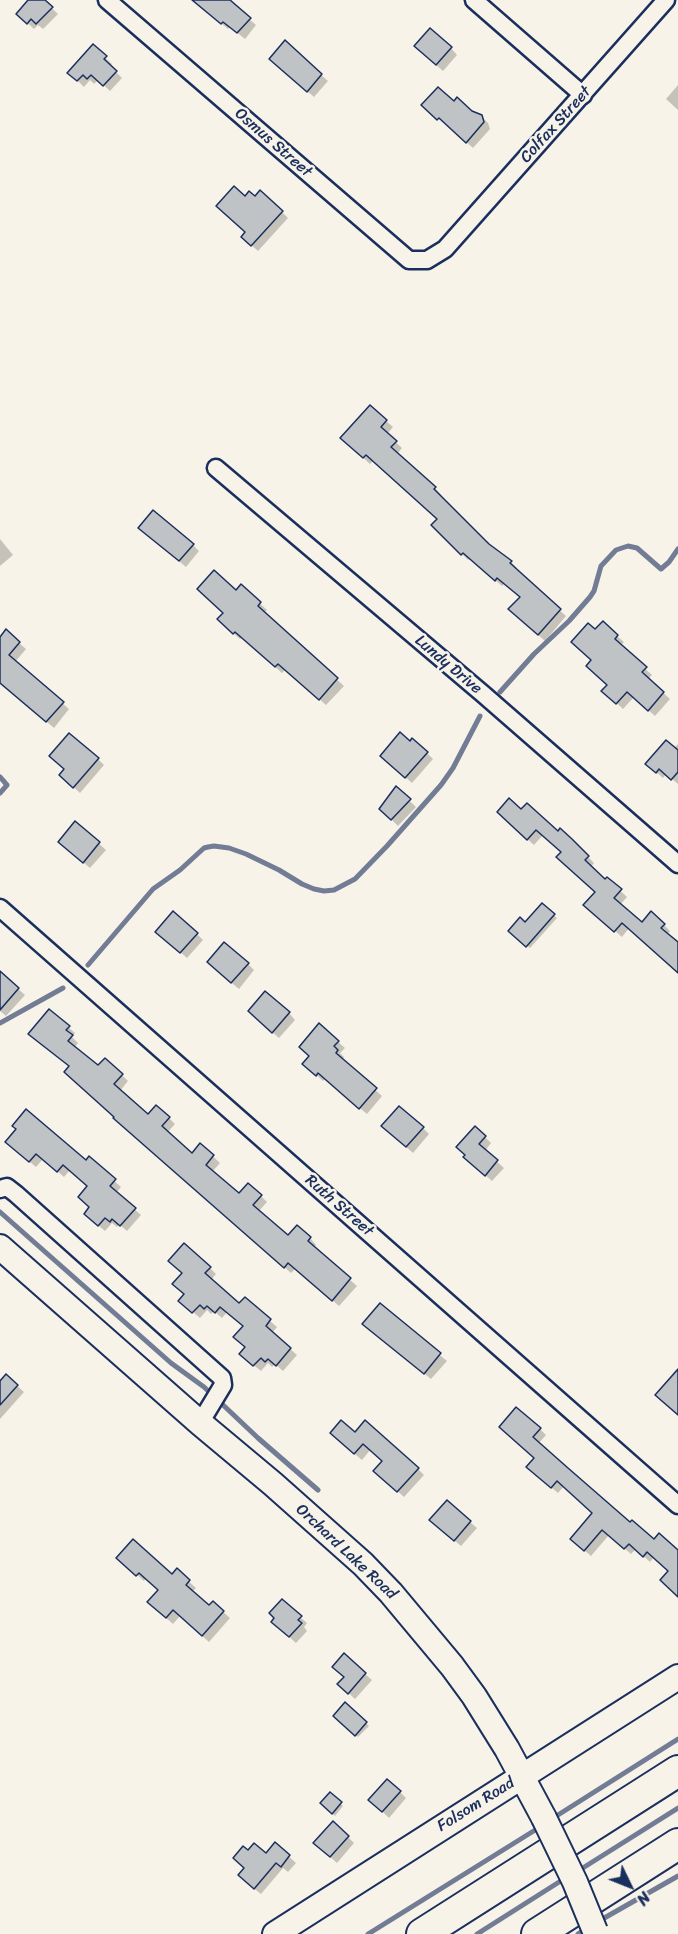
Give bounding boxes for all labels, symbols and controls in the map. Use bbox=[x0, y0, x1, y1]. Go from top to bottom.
street label: Colfax Street bbox=[517, 83, 595, 167]
street label: Osmus Street bbox=[231, 104, 315, 182]
street label: Lundy Drive bbox=[411, 631, 485, 699]
street label: Ruth Street bbox=[301, 1171, 377, 1241]
street label: Orchard Lake Road bbox=[292, 1500, 400, 1604]
street label: Folsom Road bbox=[434, 1774, 518, 1836]
north arrow bbox=[600, 1856, 660, 1916]
text: N bbox=[629, 1885, 658, 1913]

